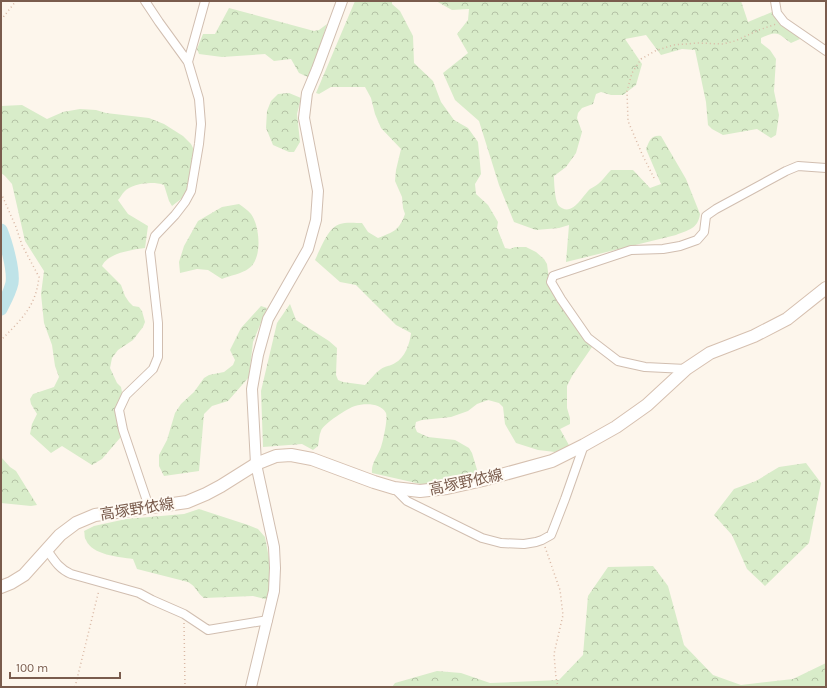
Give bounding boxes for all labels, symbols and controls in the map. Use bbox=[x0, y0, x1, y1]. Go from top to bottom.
street label: 高塚野依線 bbox=[427, 465, 505, 499]
street label: 高塚野依線 bbox=[99, 494, 175, 524]
scale bar bbox=[10, 654, 120, 680]
text: 100 m bbox=[16, 661, 48, 675]

